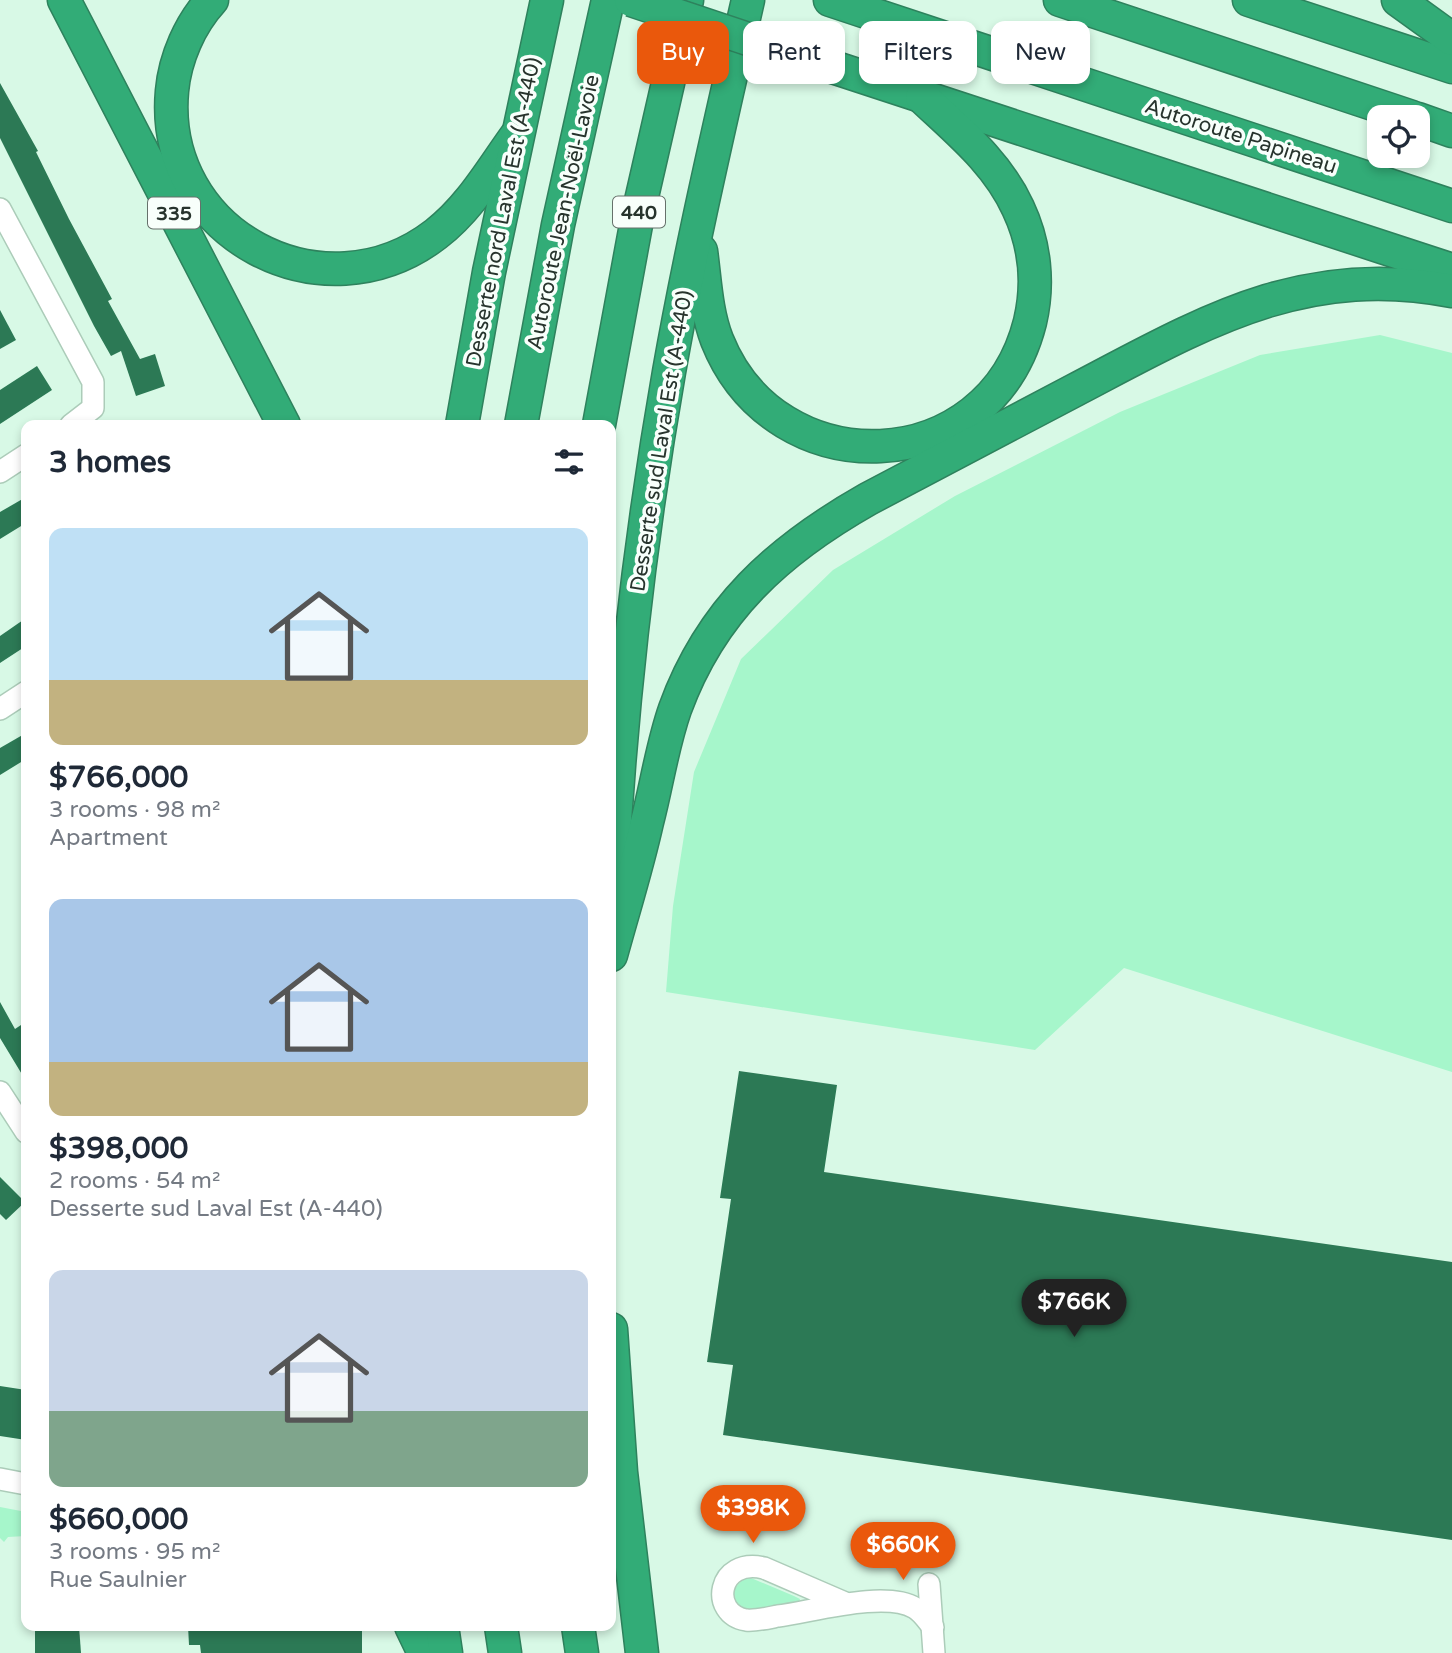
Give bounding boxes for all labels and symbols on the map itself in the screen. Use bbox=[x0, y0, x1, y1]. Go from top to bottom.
street label: Desserte nord Laval Est (A-440) bbox=[461, 55, 546, 369]
street label: Autoroute Jean-Noël-Lavoie bbox=[522, 72, 605, 352]
street label: Autoroute Papineau bbox=[1142, 94, 1340, 179]
road number: 440 bbox=[613, 196, 665, 228]
road number: 335 bbox=[148, 197, 200, 228]
street label: Desserte sud Laval Est (A-440) bbox=[625, 289, 698, 593]
pin: $766K bbox=[1025, 1280, 1123, 1339]
pin: $398K bbox=[704, 1486, 802, 1545]
pin: $660K bbox=[854, 1522, 952, 1582]

